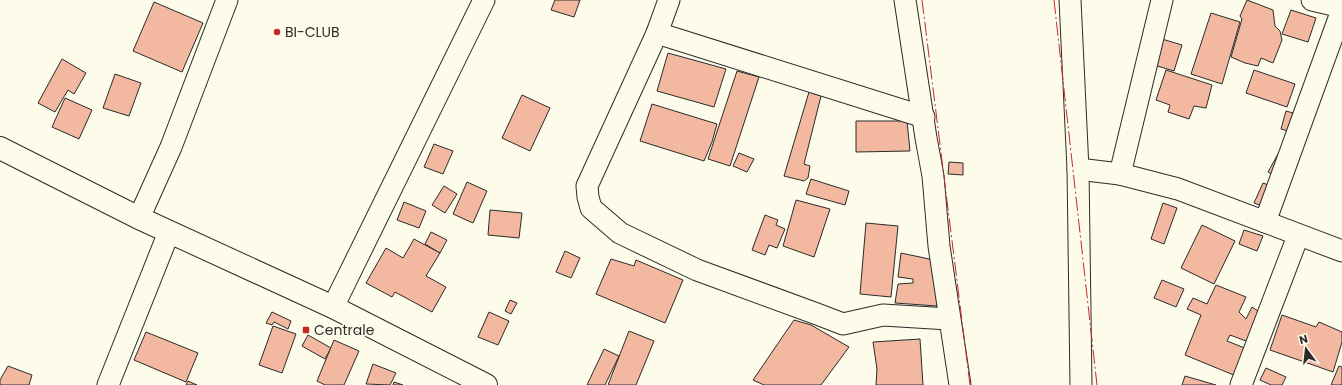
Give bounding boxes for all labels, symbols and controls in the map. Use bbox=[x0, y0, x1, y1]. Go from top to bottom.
place label: BI-CLUB bbox=[285, 22, 340, 42]
marker: BI-CLUB bbox=[272, 27, 282, 37]
place label: Centrale bbox=[314, 320, 375, 340]
marker: Centrale bbox=[301, 325, 311, 335]
north arrow bbox=[1286, 329, 1326, 369]
text: N bbox=[1297, 331, 1309, 348]

